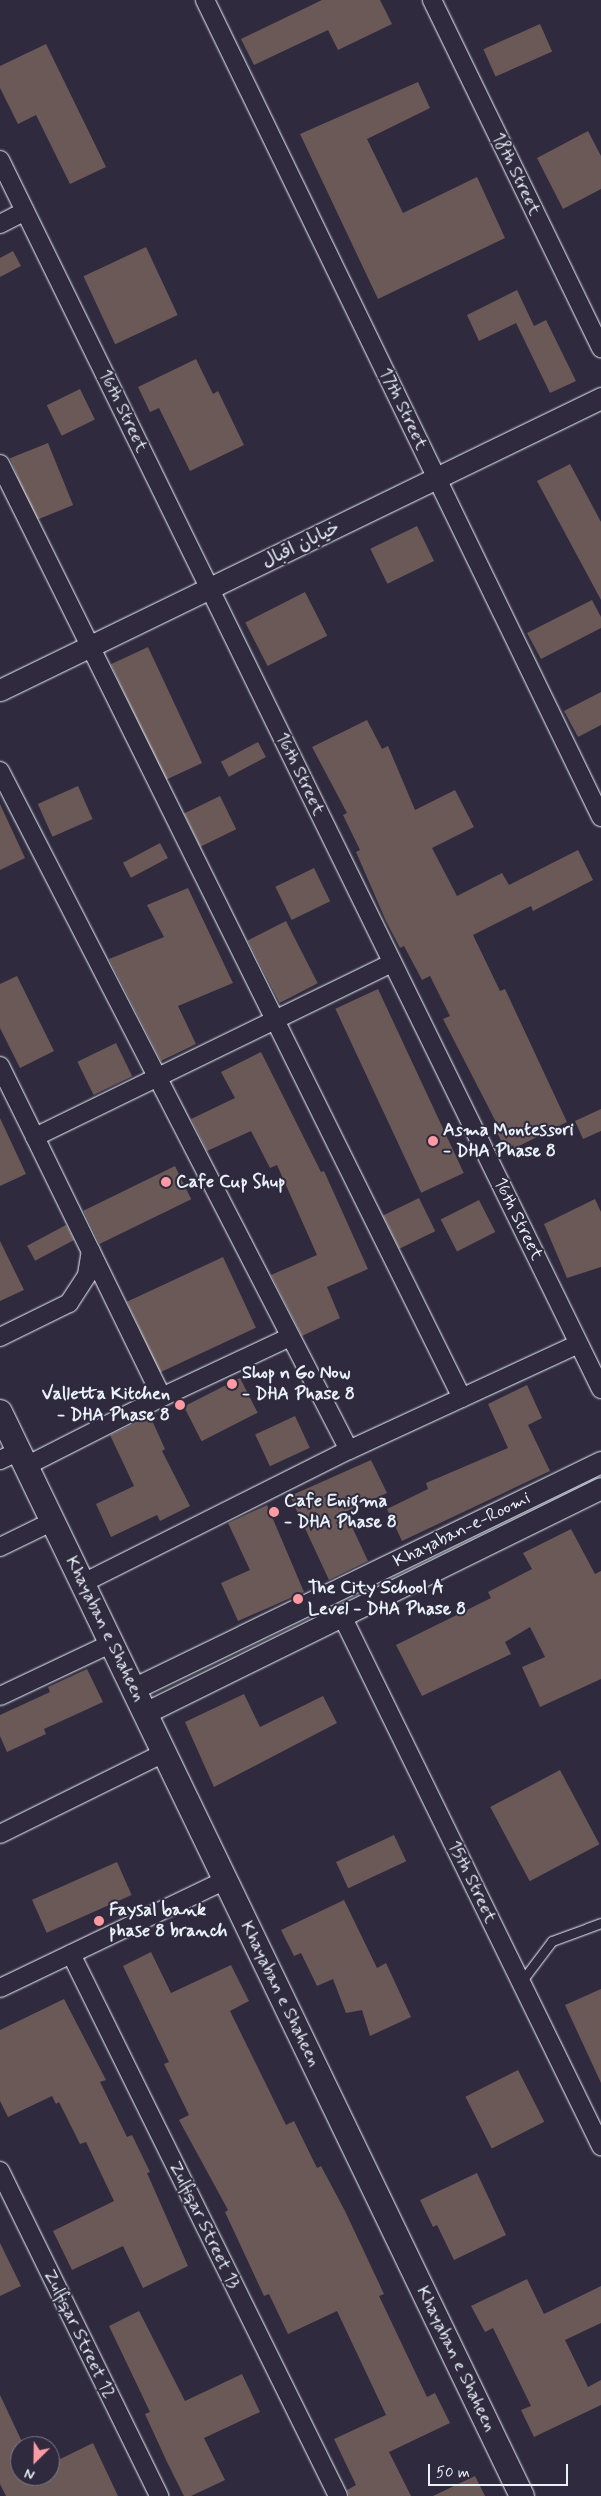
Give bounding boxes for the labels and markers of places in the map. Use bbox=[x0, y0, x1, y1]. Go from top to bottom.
place label: Asma Montessori - DHA Phase 8 bbox=[443, 1120, 579, 1162]
marker: Asma Montessori - DHA Phase 8 bbox=[427, 1135, 439, 1147]
place label: Cafe Cup Shup bbox=[176, 1171, 287, 1193]
marker: Cafe Cup Shup bbox=[160, 1176, 172, 1188]
place label: Shop n Go Now - DHA Phase 8 bbox=[242, 1363, 354, 1406]
marker: Shop n Go Now - DHA Phase 8 bbox=[226, 1378, 238, 1390]
place label: Valletta Kitchen - DHA Phase 8 bbox=[42, 1384, 170, 1426]
marker: Valletta Kitchen - DHA Phase 8 bbox=[174, 1399, 186, 1411]
place label: Cafe Enigma - DHA Phase 8 bbox=[284, 1491, 396, 1534]
marker: Cafe Enigma - DHA Phase 8 bbox=[268, 1506, 280, 1518]
place label: The City School A Level - DHA Phase 8 bbox=[308, 1578, 465, 1620]
marker: The City School A Level - DHA Phase 8 bbox=[292, 1593, 304, 1605]
place label: Faysal bank phase 8 branch bbox=[109, 1900, 227, 1942]
marker: Faysal bank phase 8 branch bbox=[93, 1915, 105, 1927]

